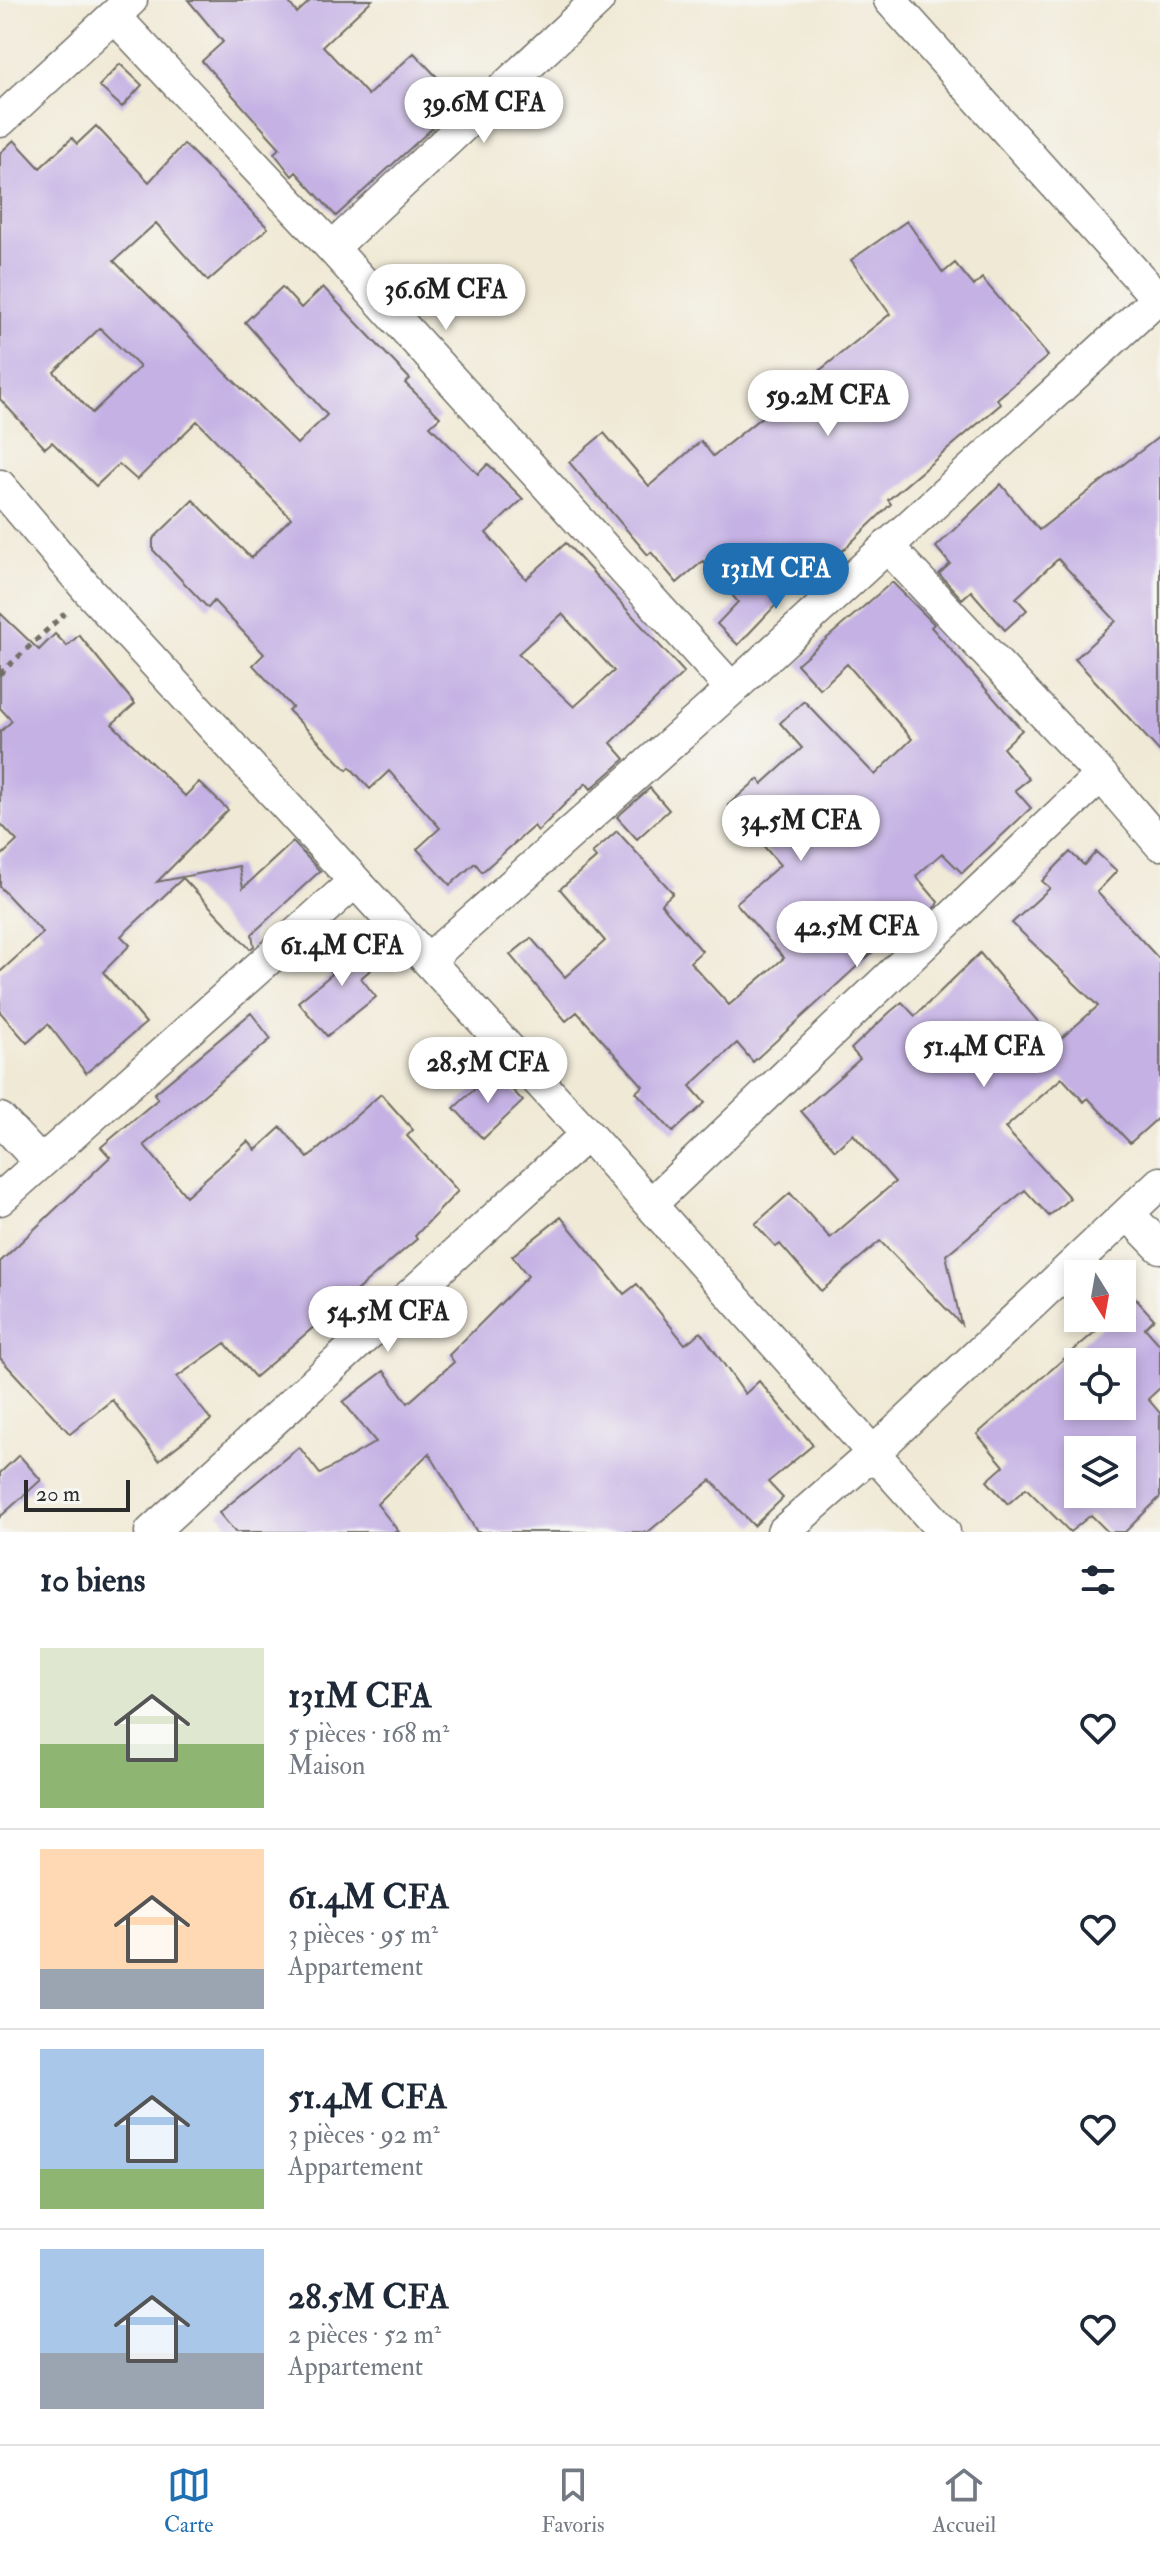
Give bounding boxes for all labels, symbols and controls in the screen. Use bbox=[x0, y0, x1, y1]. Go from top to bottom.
pin: 39.6M CFA bbox=[392, 77, 576, 145]
text: 39.6M CFA bbox=[422, 87, 546, 119]
pin: 36.6M CFA bbox=[354, 264, 538, 332]
text: 36.6M CFA bbox=[385, 274, 507, 306]
pin: 59.2M CFA bbox=[736, 370, 920, 438]
text: 59.2M CFA bbox=[766, 380, 890, 412]
pin: 131M CFA bbox=[693, 543, 859, 611]
text: 131M CFA bbox=[721, 553, 831, 585]
pin: 34.5M CFA bbox=[709, 795, 893, 863]
text: 34.5M CFA bbox=[740, 805, 862, 837]
pin: 42.5M CFA bbox=[765, 901, 949, 969]
text: 42.5M CFA bbox=[795, 911, 919, 943]
pin: 61.4M CFA bbox=[250, 920, 434, 988]
text: 61.4M CFA bbox=[280, 930, 404, 962]
pin: 51.4M CFA bbox=[892, 1021, 1076, 1089]
text: 51.4M CFA bbox=[923, 1031, 1045, 1063]
pin: 28.5M CFA bbox=[396, 1037, 580, 1105]
text: 28.5M CFA bbox=[426, 1047, 550, 1079]
north arrow bbox=[1064, 1260, 1136, 1332]
map controls bbox=[1064, 1260, 1136, 1508]
pin: 54.5M CFA bbox=[296, 1286, 480, 1354]
text: 54.5M CFA bbox=[326, 1296, 450, 1328]
button: locate bbox=[1064, 1348, 1136, 1420]
button: layers bbox=[1064, 1436, 1136, 1508]
scale bar bbox=[24, 1476, 130, 1512]
text: 20 m bbox=[36, 1480, 80, 1508]
icon: filters bbox=[1076, 1558, 1120, 1602]
text: 10 biens bbox=[40, 1559, 145, 1602]
text: 131M CFA bbox=[288, 1675, 432, 1718]
icon: home bbox=[104, 1680, 200, 1776]
icon: heart bbox=[1076, 1706, 1120, 1750]
text: 5 pièces · 168 m² bbox=[288, 1718, 449, 1750]
text: Maison bbox=[288, 1750, 365, 1782]
text: 61.4M CFA bbox=[288, 1876, 449, 1919]
icon: home bbox=[104, 1881, 200, 1977]
icon: heart bbox=[1076, 1907, 1120, 1951]
text: 3 pièces · 95 m² bbox=[288, 1919, 438, 1951]
text: Appartement bbox=[288, 1951, 423, 1983]
text: 51.4M CFA bbox=[288, 2076, 447, 2119]
icon: home bbox=[104, 2081, 200, 2177]
icon: heart bbox=[1076, 2107, 1120, 2151]
text: 3 pièces · 92 m² bbox=[288, 2119, 440, 2151]
text: Appartement bbox=[288, 2151, 423, 2183]
text: 28.5M CFA bbox=[288, 2276, 449, 2319]
icon: home bbox=[104, 2281, 200, 2377]
icon: heart bbox=[1076, 2307, 1120, 2351]
text: 2 pièces · 52 m² bbox=[288, 2319, 441, 2351]
text: Appartement bbox=[288, 2351, 423, 2383]
tab: Carte bbox=[164, 2463, 213, 2539]
tab: Favoris bbox=[541, 2463, 605, 2539]
tab: Accueil bbox=[932, 2463, 996, 2539]

